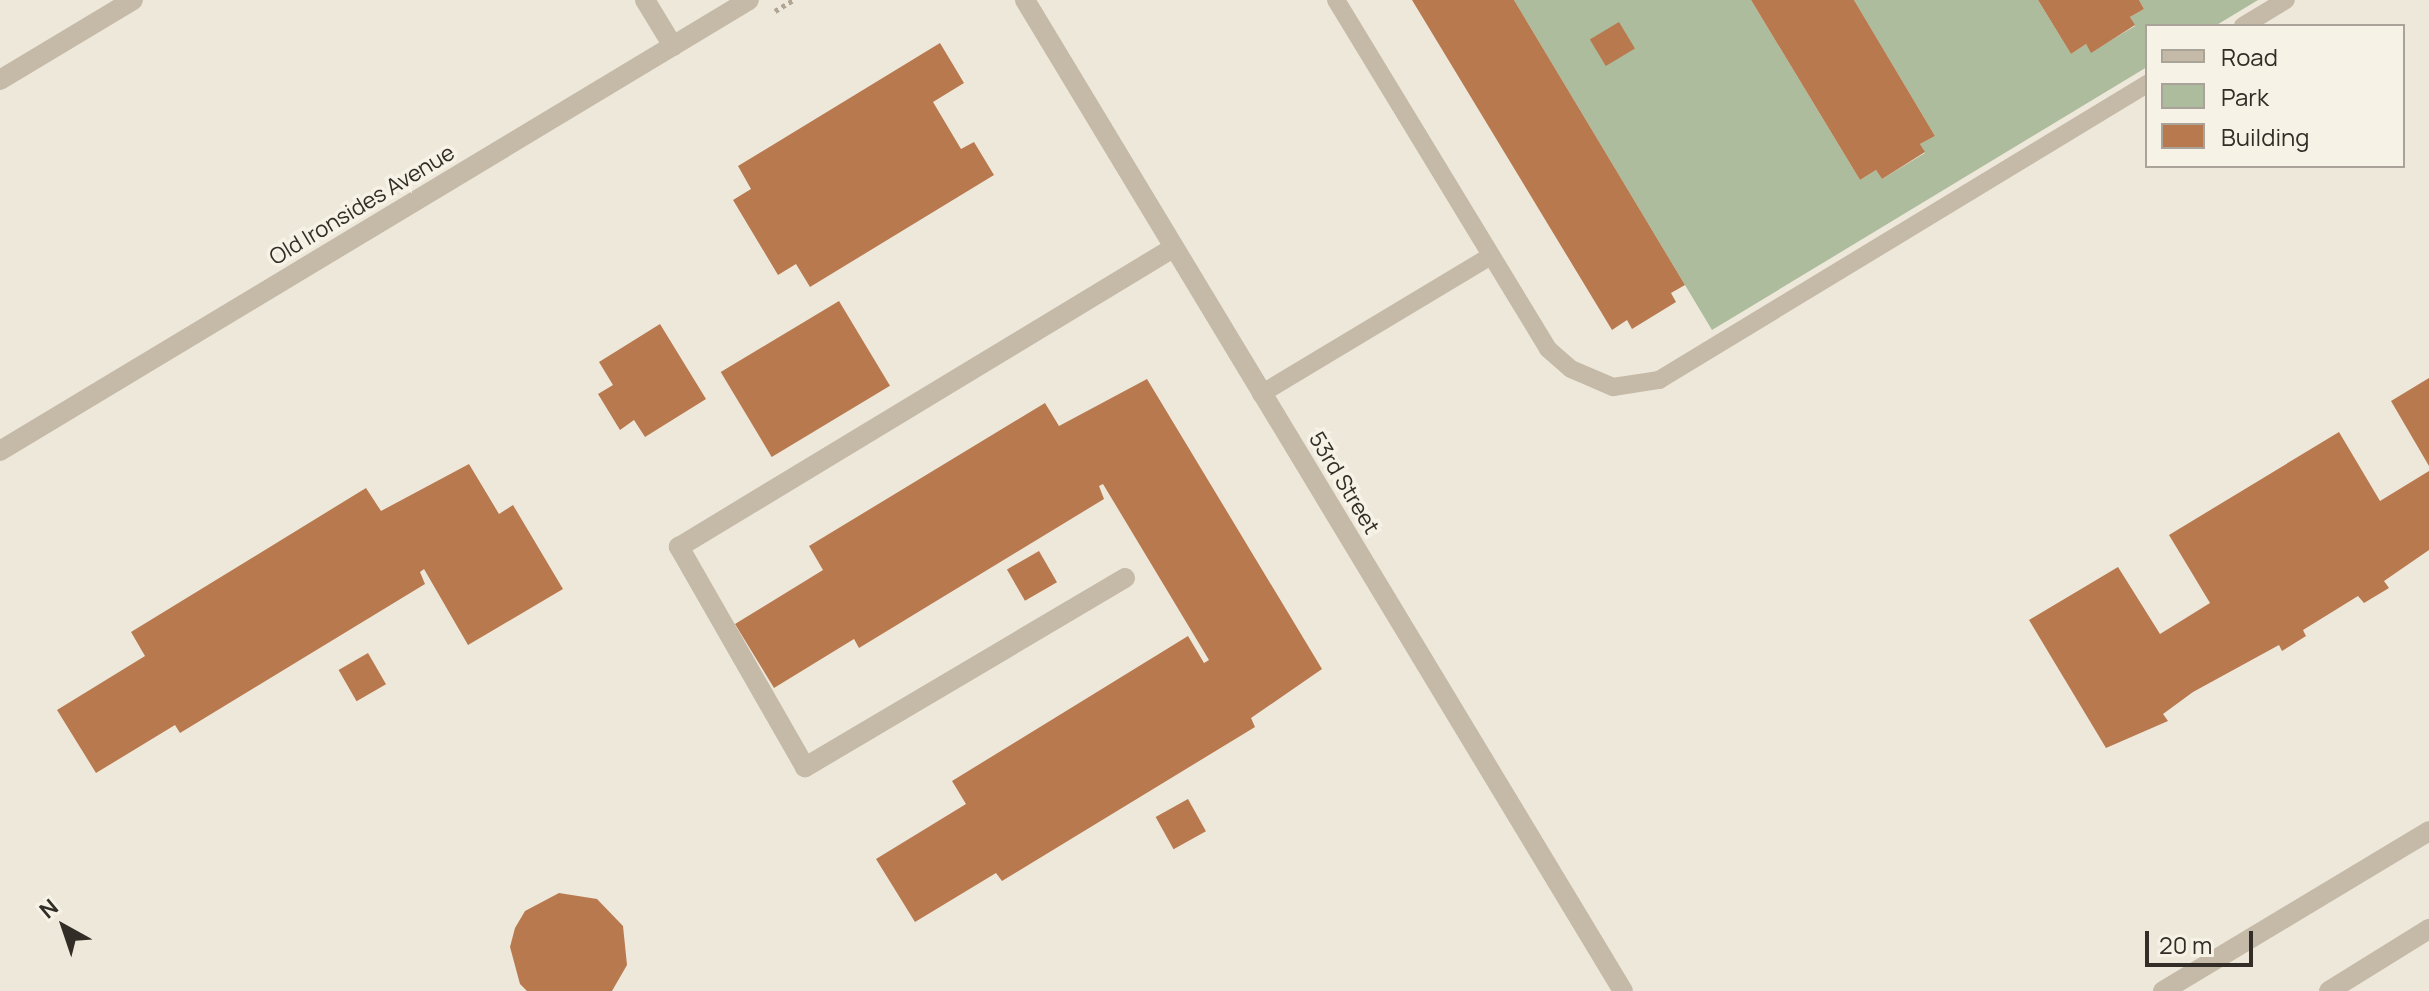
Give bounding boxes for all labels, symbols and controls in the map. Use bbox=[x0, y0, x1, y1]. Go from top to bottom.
legend bbox=[2145, 24, 2405, 168]
text: Road bbox=[2221, 40, 2278, 73]
text: Park bbox=[2221, 80, 2269, 113]
text: Building bbox=[2221, 120, 2309, 153]
street label: Old Ironsides Avenue bbox=[265, 139, 459, 271]
street label: 53rd Street bbox=[1303, 427, 1385, 539]
north arrow bbox=[24, 887, 104, 967]
text: N bbox=[33, 892, 64, 925]
scale bar bbox=[2149, 915, 2257, 965]
text: 20 m bbox=[2159, 928, 2212, 961]

